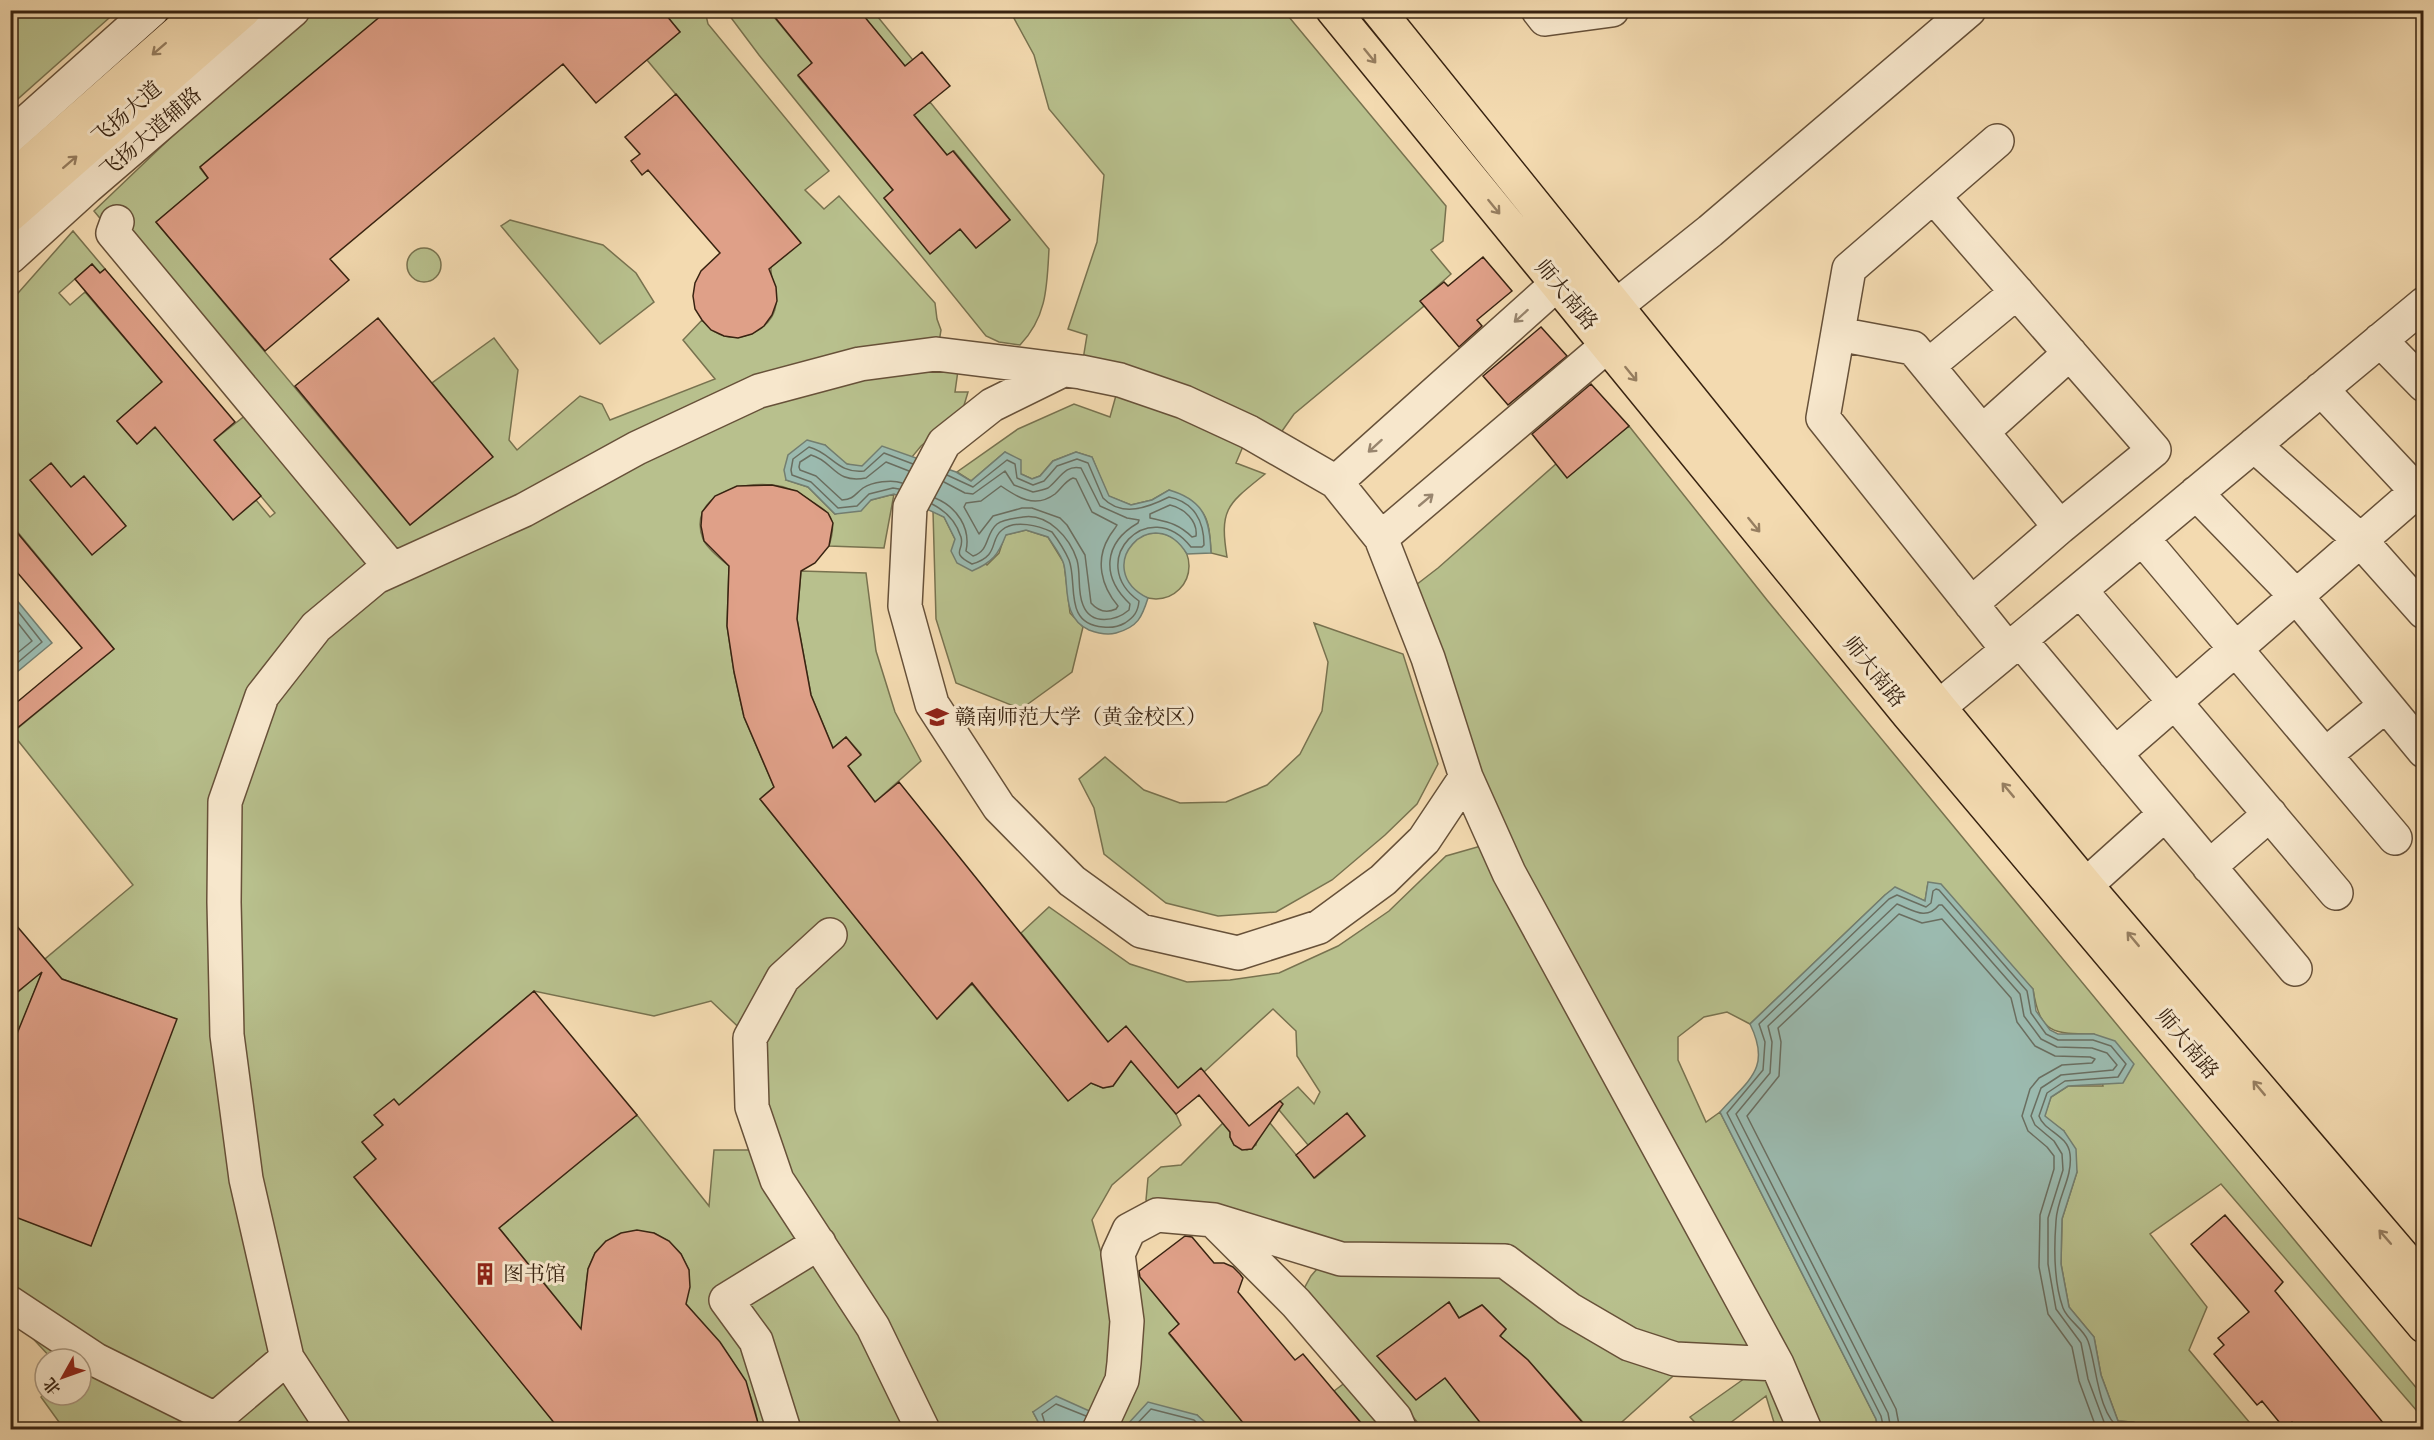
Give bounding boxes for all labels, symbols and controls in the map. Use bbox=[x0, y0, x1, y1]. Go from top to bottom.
one-way arrow bbox=[152, 42, 167, 56]
one-way arrow bbox=[1363, 48, 1377, 63]
street label: 飞扬大道 bbox=[86, 75, 168, 151]
street label: 飞扬大道辅路 bbox=[95, 81, 207, 185]
one-way arrow bbox=[62, 155, 77, 169]
one-way arrow bbox=[1487, 199, 1500, 215]
street label: 师大南路 bbox=[1529, 254, 1603, 336]
one-way arrow bbox=[1514, 309, 1529, 323]
one-way arrow bbox=[1624, 366, 1637, 382]
one-way arrow bbox=[1368, 439, 1383, 453]
one-way arrow bbox=[1418, 493, 1433, 507]
one-way arrow bbox=[1747, 517, 1761, 532]
street label: 师大南路 bbox=[1837, 631, 1911, 713]
school or university icon: 赣南师范大学（黄金校区） bbox=[924, 704, 950, 730]
place label: 赣南师范大学（黄金校区） bbox=[955, 704, 1207, 731]
one-way arrow bbox=[2001, 783, 2015, 798]
one-way arrow bbox=[2126, 932, 2140, 947]
street label: 师大南路 bbox=[2150, 1003, 2224, 1085]
one-way arrow bbox=[2252, 1081, 2266, 1096]
one-way arrow bbox=[2378, 1230, 2392, 1245]
building icon: 图书馆 bbox=[472, 1261, 498, 1287]
place label: 图书馆 bbox=[503, 1261, 566, 1288]
north arrow bbox=[33, 1347, 93, 1407]
text: 北 bbox=[39, 1373, 65, 1399]

